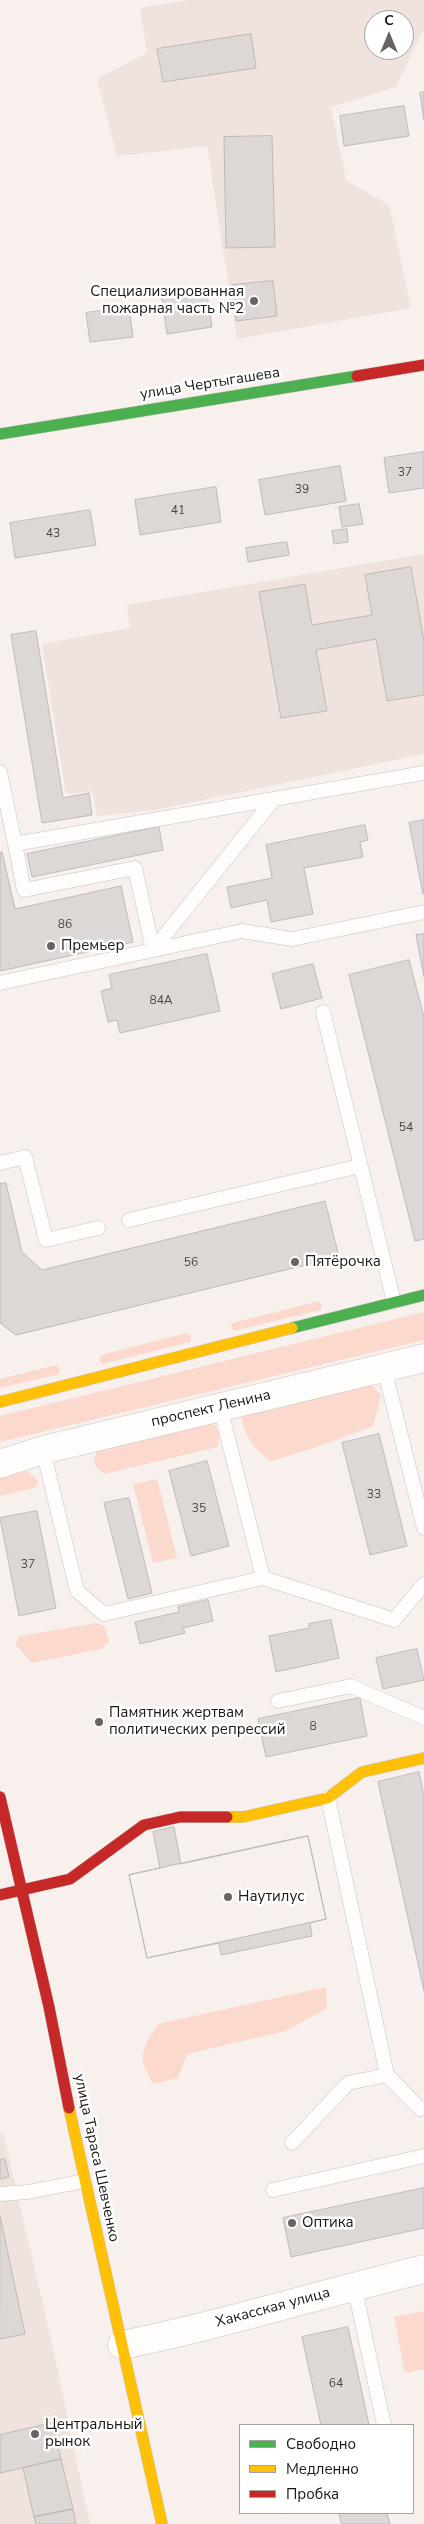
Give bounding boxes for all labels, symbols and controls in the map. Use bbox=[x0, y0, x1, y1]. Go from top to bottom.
north arrow bbox=[364, 10, 414, 60]
text: С bbox=[384, 11, 394, 30]
place label: Специализированная пожарная часть №2 bbox=[90, 283, 244, 318]
marker: Специализированная пожарная часть №2 bbox=[248, 295, 260, 307]
street label: улица Чертыгашева bbox=[139, 364, 281, 404]
house number: 37 bbox=[398, 466, 412, 480]
house number: 39 bbox=[295, 483, 309, 497]
house number: 41 bbox=[171, 504, 185, 518]
house number: 43 bbox=[46, 527, 60, 541]
house number: 86 bbox=[58, 918, 72, 932]
place label: Премьер bbox=[61, 937, 124, 955]
marker: Премьер bbox=[45, 940, 57, 952]
house number: 84А bbox=[149, 994, 173, 1008]
house number: 54 bbox=[399, 1121, 413, 1135]
place label: Пятёрочка bbox=[305, 1253, 381, 1271]
house number: 56 bbox=[184, 1256, 198, 1270]
marker: Пятёрочка bbox=[289, 1256, 301, 1268]
street label: проспект Ленина bbox=[149, 1386, 273, 1432]
house number: 33 bbox=[367, 1488, 381, 1502]
house number: 35 bbox=[192, 1502, 206, 1516]
house number: 37 bbox=[21, 1558, 35, 1572]
place label: Памятник жертвам политических репрессий bbox=[109, 1704, 285, 1739]
marker: Памятник жертвам политических репрессий bbox=[93, 1716, 105, 1728]
house number: 8 bbox=[309, 1720, 317, 1734]
place label: Наутилус bbox=[238, 1888, 304, 1906]
marker: Наутилус bbox=[222, 1891, 234, 1903]
street label: улица Тараса Шевченко bbox=[69, 2072, 123, 2244]
place label: Оптика bbox=[302, 2214, 354, 2232]
marker: Оптика bbox=[286, 2217, 298, 2229]
street label: Хакасская улица bbox=[214, 2284, 332, 2332]
house number: 64 bbox=[329, 2377, 343, 2391]
place label: Центральный рынок bbox=[45, 2416, 143, 2451]
legend bbox=[239, 2424, 414, 2514]
marker: Центральный рынок bbox=[29, 2428, 41, 2440]
text: Свободно bbox=[286, 2434, 356, 2454]
text: Медленно bbox=[286, 2459, 359, 2479]
text: Пробка bbox=[286, 2484, 339, 2504]

